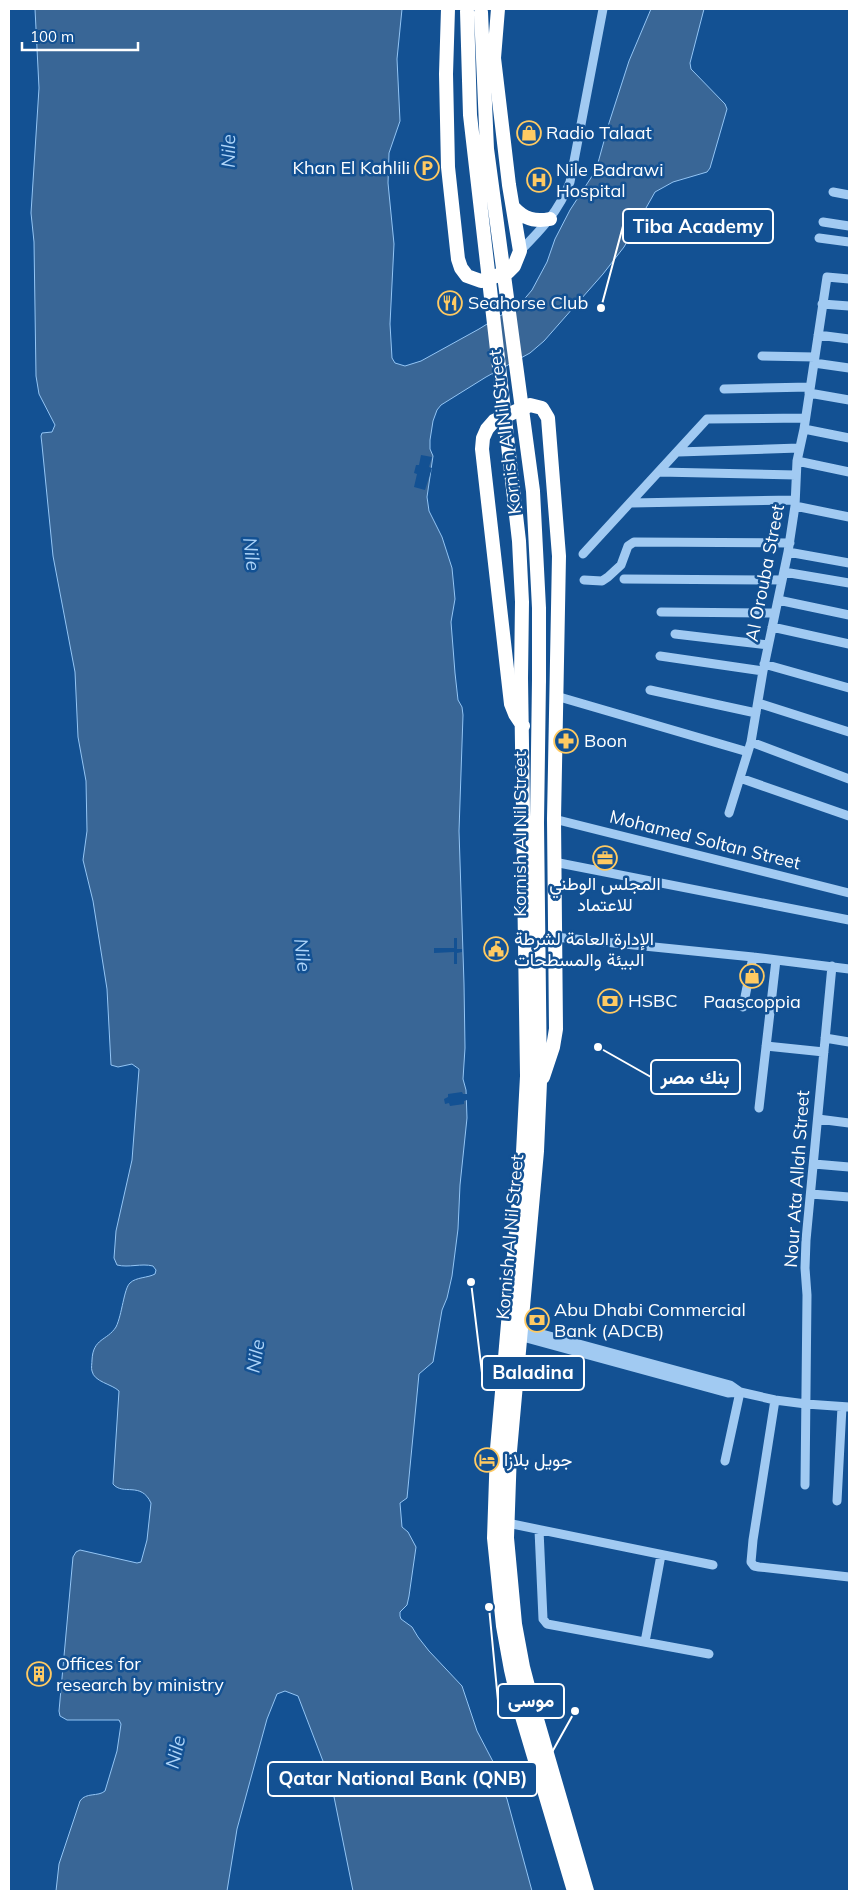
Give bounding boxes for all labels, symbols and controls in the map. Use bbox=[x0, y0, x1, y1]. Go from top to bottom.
scale bar bbox=[22, 20, 139, 52]
text: 100 m bbox=[30, 27, 74, 46]
shop icon: Radio Talaat bbox=[516, 120, 542, 146]
place label: Radio Talaat bbox=[546, 121, 652, 144]
water label: Nile bbox=[216, 134, 240, 168]
parking icon: Khan El Kahlili bbox=[414, 155, 440, 181]
place label: Khan El Kahlili bbox=[293, 156, 410, 179]
place label: Nile Badrawi Hospital bbox=[556, 158, 663, 202]
hospital icon: Nile Badrawi Hospital bbox=[526, 167, 552, 193]
callout: Tiba Academy bbox=[623, 209, 773, 243]
text: Tiba Academy bbox=[633, 214, 764, 238]
restaurant icon: Seahorse Club bbox=[437, 290, 463, 316]
place label: Seahorse Club bbox=[468, 291, 588, 314]
street label: Kornish Al Nil Street bbox=[483, 348, 526, 516]
street label: Al Orouba Street bbox=[740, 502, 789, 643]
water label: Nile bbox=[238, 536, 266, 572]
pharmacy icon: Boon bbox=[553, 728, 579, 754]
place label: Boon bbox=[584, 729, 627, 752]
street label: Kornish Al Nil Street bbox=[508, 751, 531, 917]
street label: Mohamed Soltan Street bbox=[607, 805, 803, 874]
office icon: المجلس الوطني للاعتماد bbox=[592, 845, 618, 871]
place label: المجلس الوطني للاعتماد bbox=[549, 872, 661, 916]
place label: الإدارة العامة لشرطة البيئة والمسطحات bbox=[514, 927, 654, 971]
public building icon: الإدارة العامة لشرطة البيئة والمسطحات bbox=[483, 936, 509, 962]
water label: Nile bbox=[289, 937, 317, 973]
shop icon: Paascoppia bbox=[739, 963, 765, 989]
bank icon: HSBC bbox=[597, 988, 623, 1014]
place label: HSBC bbox=[628, 989, 678, 1012]
place label: Paascoppia bbox=[703, 990, 801, 1013]
callout: بنك مصر bbox=[651, 1060, 740, 1094]
text: بنك مصر bbox=[659, 1065, 730, 1090]
street label: Nour Ata Allah Street bbox=[779, 1089, 814, 1268]
street label: Kornish Al Nil Street bbox=[491, 1153, 528, 1321]
place label: Abu Dhabi Commercial Bank (ADCB) bbox=[554, 1298, 746, 1342]
bank icon: Abu Dhabi Commercial Bank (ADCB) bbox=[524, 1307, 550, 1333]
water label: Nile bbox=[241, 1338, 269, 1374]
callout: Baladina bbox=[482, 1356, 584, 1390]
text: Baladina bbox=[492, 1360, 574, 1384]
hotel icon: جويل بلازا bbox=[474, 1447, 500, 1473]
place label: جويل بلازا bbox=[504, 1448, 572, 1471]
place label: Offices for research by ministry bbox=[56, 1652, 224, 1696]
building icon: Offices for research by ministry bbox=[26, 1661, 52, 1687]
callout: موسى bbox=[498, 1684, 564, 1718]
text: موسى bbox=[508, 1688, 554, 1713]
water label: Nile bbox=[160, 1733, 190, 1771]
callout: Qatar National Bank (QNB) bbox=[268, 1762, 537, 1796]
text: Qatar National Bank (QNB) bbox=[278, 1766, 528, 1790]

